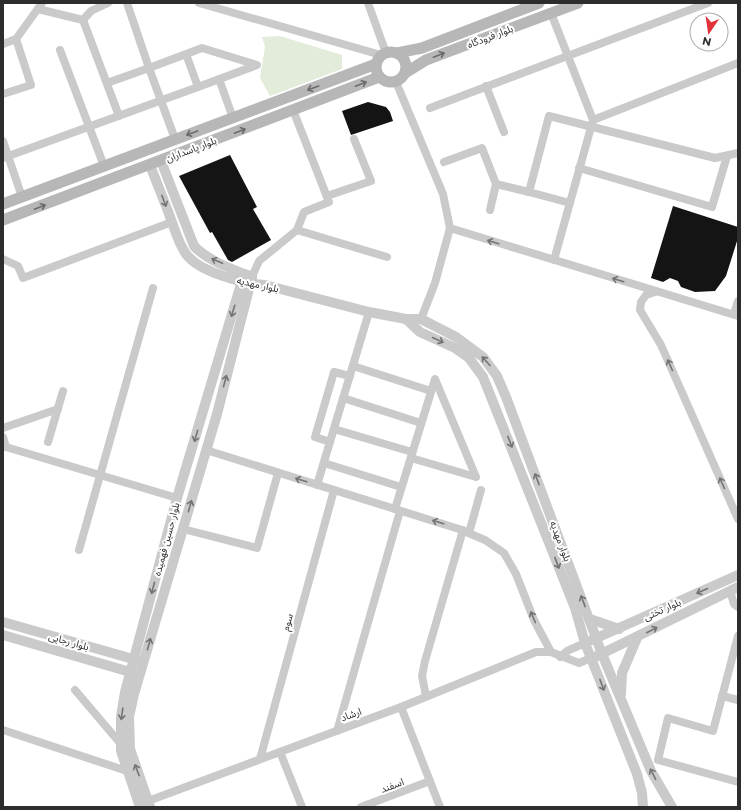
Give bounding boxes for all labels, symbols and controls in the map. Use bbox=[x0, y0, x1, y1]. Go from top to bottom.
north arrow bbox=[689, 12, 729, 52]
street label: بلوار فرودگاه bbox=[466, 22, 515, 51]
text: N bbox=[701, 34, 713, 50]
one-way arrow bbox=[433, 51, 445, 59]
one-way arrow bbox=[354, 79, 366, 87]
one-way arrow bbox=[308, 85, 320, 93]
one-way arrow bbox=[233, 126, 245, 134]
one-way arrow bbox=[186, 130, 198, 138]
street label: بلوار پاسداران bbox=[164, 134, 219, 165]
one-way arrow bbox=[161, 195, 169, 207]
one-way arrow bbox=[33, 202, 45, 210]
one-way arrow bbox=[488, 237, 500, 245]
one-way arrow bbox=[211, 257, 223, 264]
street label: بلوار مهدیه bbox=[236, 274, 280, 295]
one-way arrow bbox=[611, 276, 624, 283]
one-way arrow bbox=[229, 304, 236, 317]
one-way arrow bbox=[432, 337, 444, 344]
one-way arrow bbox=[481, 356, 490, 366]
one-way arrow bbox=[665, 359, 673, 371]
one-way arrow bbox=[222, 375, 229, 388]
one-way arrow bbox=[192, 429, 199, 442]
one-way arrow bbox=[506, 436, 514, 448]
one-way arrow bbox=[533, 474, 541, 486]
one-way arrow bbox=[294, 476, 307, 483]
one-way arrow bbox=[718, 478, 725, 490]
one-way arrow bbox=[187, 500, 194, 513]
street label: بلوار حسین فهمیده bbox=[150, 501, 183, 577]
one-way arrow bbox=[432, 518, 445, 525]
street label: بلوار مهدیه bbox=[547, 519, 574, 564]
one-way arrow bbox=[554, 557, 562, 569]
one-way arrow bbox=[149, 581, 157, 594]
one-way arrow bbox=[697, 588, 709, 595]
street label: بلوار تختی bbox=[642, 595, 683, 623]
one-way arrow bbox=[579, 596, 587, 608]
street label: سوم bbox=[279, 612, 298, 633]
one-way arrow bbox=[529, 612, 537, 624]
one-way arrow bbox=[646, 626, 658, 633]
street label: بلوار رجایی bbox=[47, 630, 91, 654]
one-way arrow bbox=[146, 638, 153, 651]
one-way arrow bbox=[598, 679, 606, 691]
street label: ارشاد bbox=[339, 705, 363, 724]
one-way arrow bbox=[118, 707, 126, 720]
one-way arrow bbox=[132, 765, 140, 777]
one-way arrow bbox=[648, 768, 656, 780]
street label: اسفند bbox=[379, 775, 406, 796]

